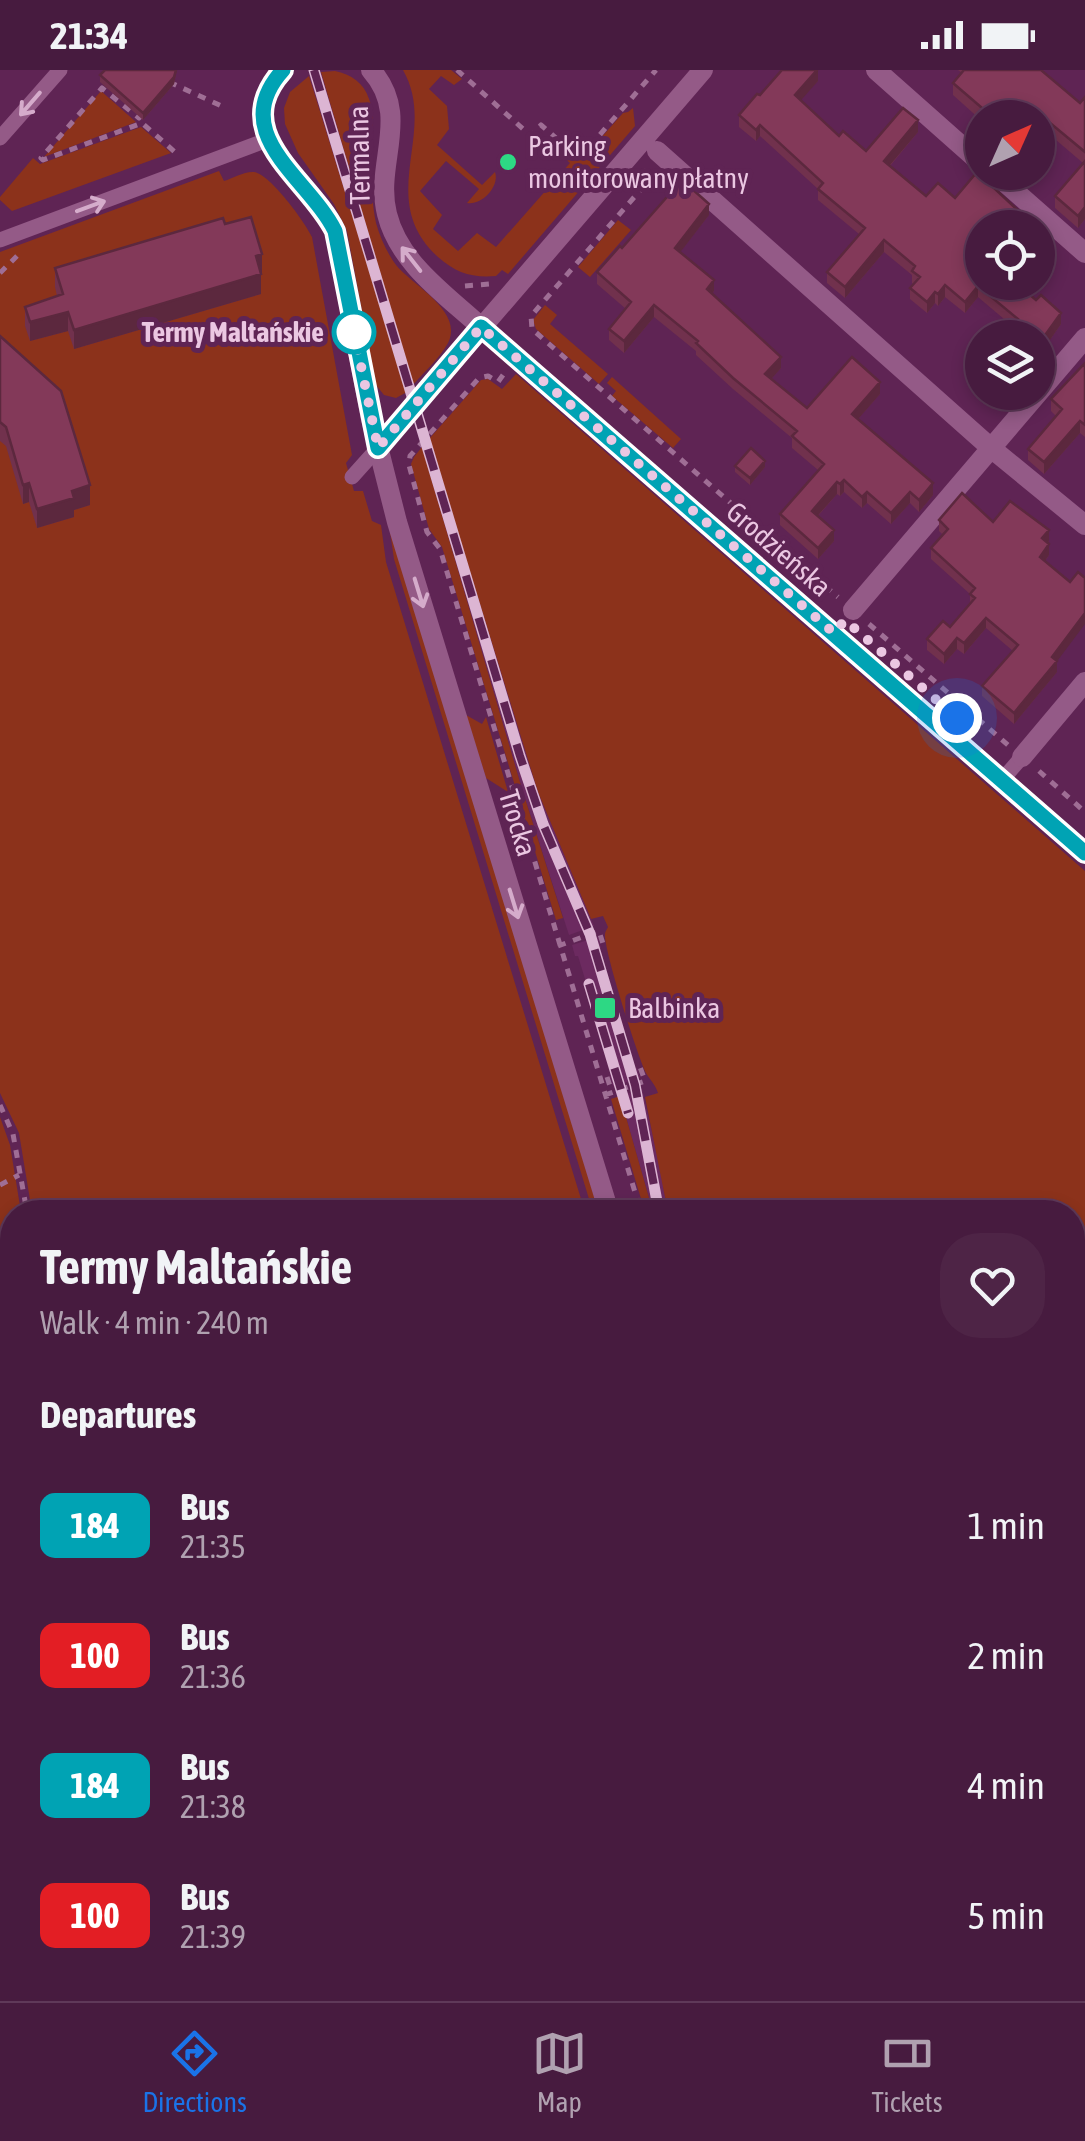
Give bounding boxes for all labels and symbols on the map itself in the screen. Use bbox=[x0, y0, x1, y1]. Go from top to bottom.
one-way arrow bbox=[18, 91, 41, 116]
north arrow bbox=[965, 100, 1055, 190]
street label: Termalna bbox=[342, 105, 376, 205]
place label: Parking monitorowany płatny bbox=[528, 130, 749, 194]
marker: Parking monitorowany płatny bbox=[497, 151, 519, 173]
one-way arrow bbox=[75, 196, 106, 214]
one-way arrow bbox=[400, 247, 422, 273]
marker: Termy Maltańskie bbox=[333, 311, 375, 353]
place label: Termy Maltańskie bbox=[142, 316, 324, 348]
street label: Grodzieńska bbox=[720, 495, 838, 603]
one-way arrow bbox=[411, 577, 429, 609]
your location bbox=[932, 693, 982, 743]
street label: Trocka bbox=[493, 786, 543, 860]
one-way arrow bbox=[506, 888, 524, 919]
place label: Balbinka bbox=[628, 992, 720, 1024]
marker: Balbinka bbox=[592, 995, 618, 1021]

